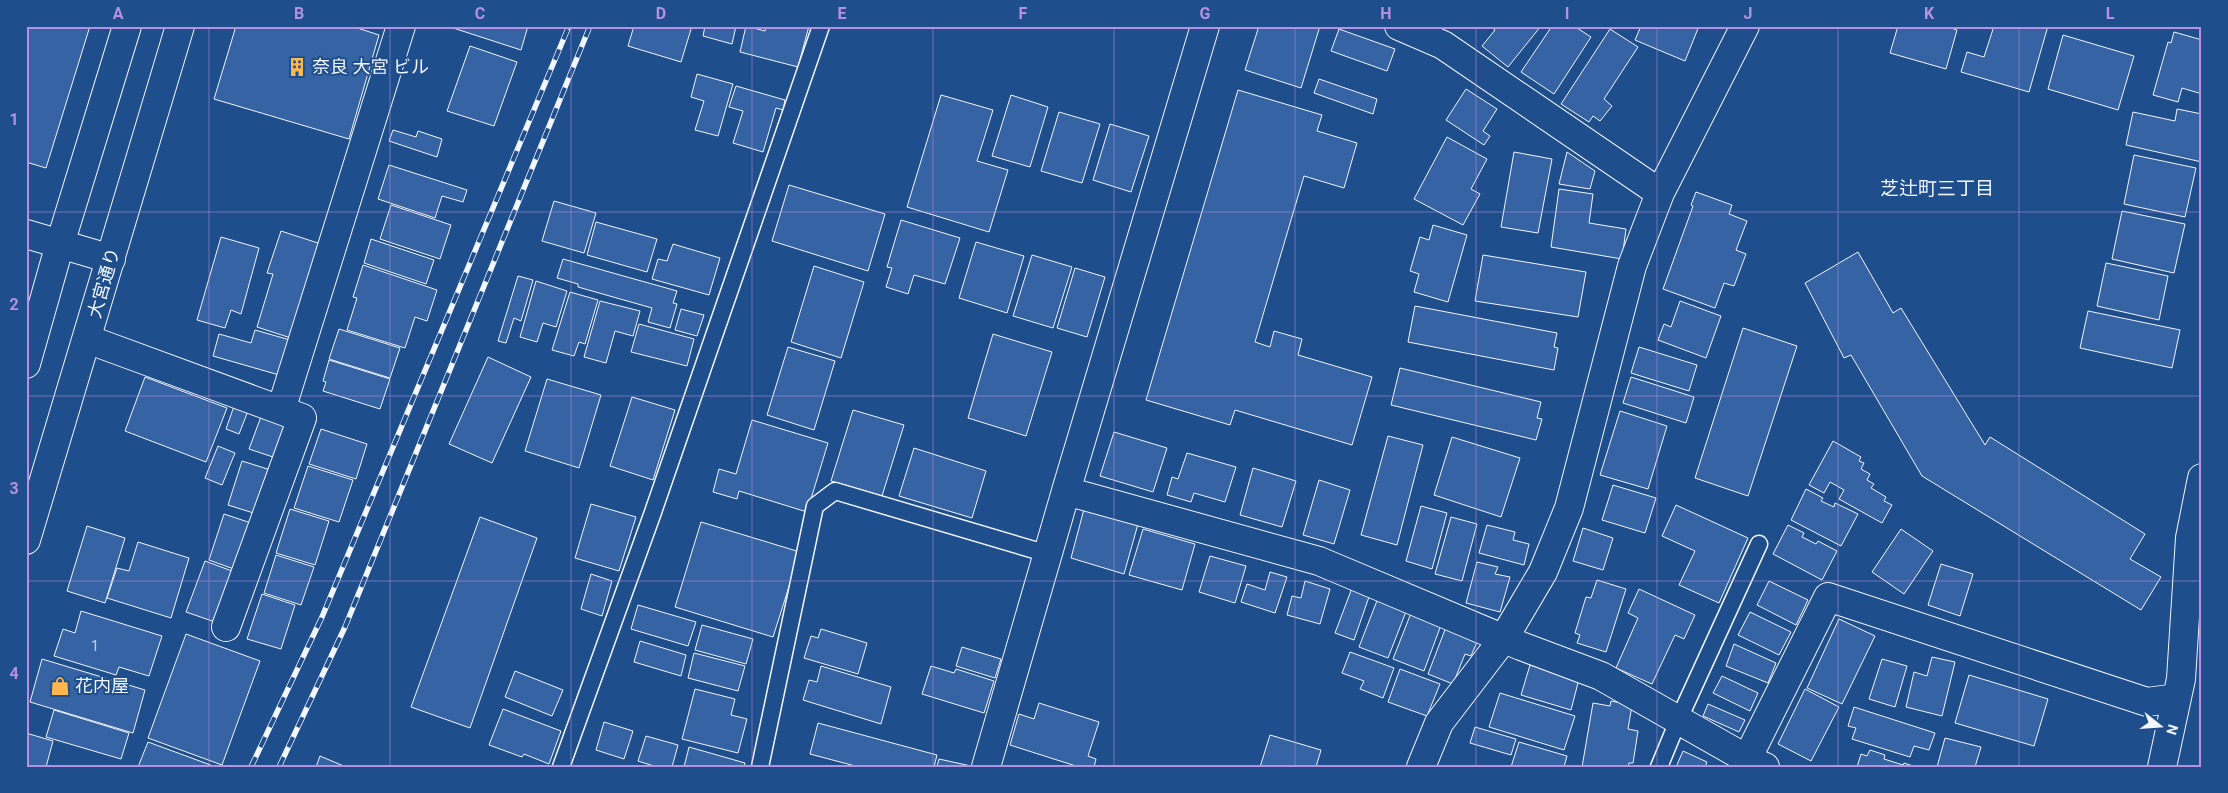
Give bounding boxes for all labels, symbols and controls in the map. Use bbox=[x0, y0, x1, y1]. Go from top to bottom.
text: A bbox=[113, 4, 124, 23]
text: B bbox=[294, 4, 304, 23]
text: C bbox=[475, 4, 485, 23]
text: D bbox=[656, 4, 666, 23]
text: E bbox=[838, 4, 847, 23]
text: F bbox=[1019, 4, 1028, 23]
text: G bbox=[1200, 4, 1211, 23]
text: H bbox=[1380, 4, 1392, 23]
text: I bbox=[1565, 4, 1569, 23]
text: J bbox=[1744, 4, 1752, 23]
text: K bbox=[1924, 4, 1935, 23]
text: L bbox=[2106, 4, 2115, 23]
building icon: 奈良 大宮 ビル bbox=[286, 56, 308, 78]
place label: 奈良 大宮 ビル bbox=[312, 56, 429, 77]
text: 1 bbox=[9, 110, 19, 129]
district label: 芝辻町三丁目 bbox=[1880, 177, 1994, 200]
street label: 大宮通り bbox=[84, 245, 124, 320]
text: 2 bbox=[9, 295, 19, 314]
text: 3 bbox=[9, 479, 19, 498]
house number: 1 bbox=[91, 637, 99, 655]
text: 4 bbox=[9, 664, 19, 683]
shop icon: 花内屋 bbox=[49, 675, 71, 697]
place label: 花内屋 bbox=[75, 675, 129, 696]
north arrow bbox=[2136, 700, 2186, 750]
text: N bbox=[2163, 723, 2182, 737]

